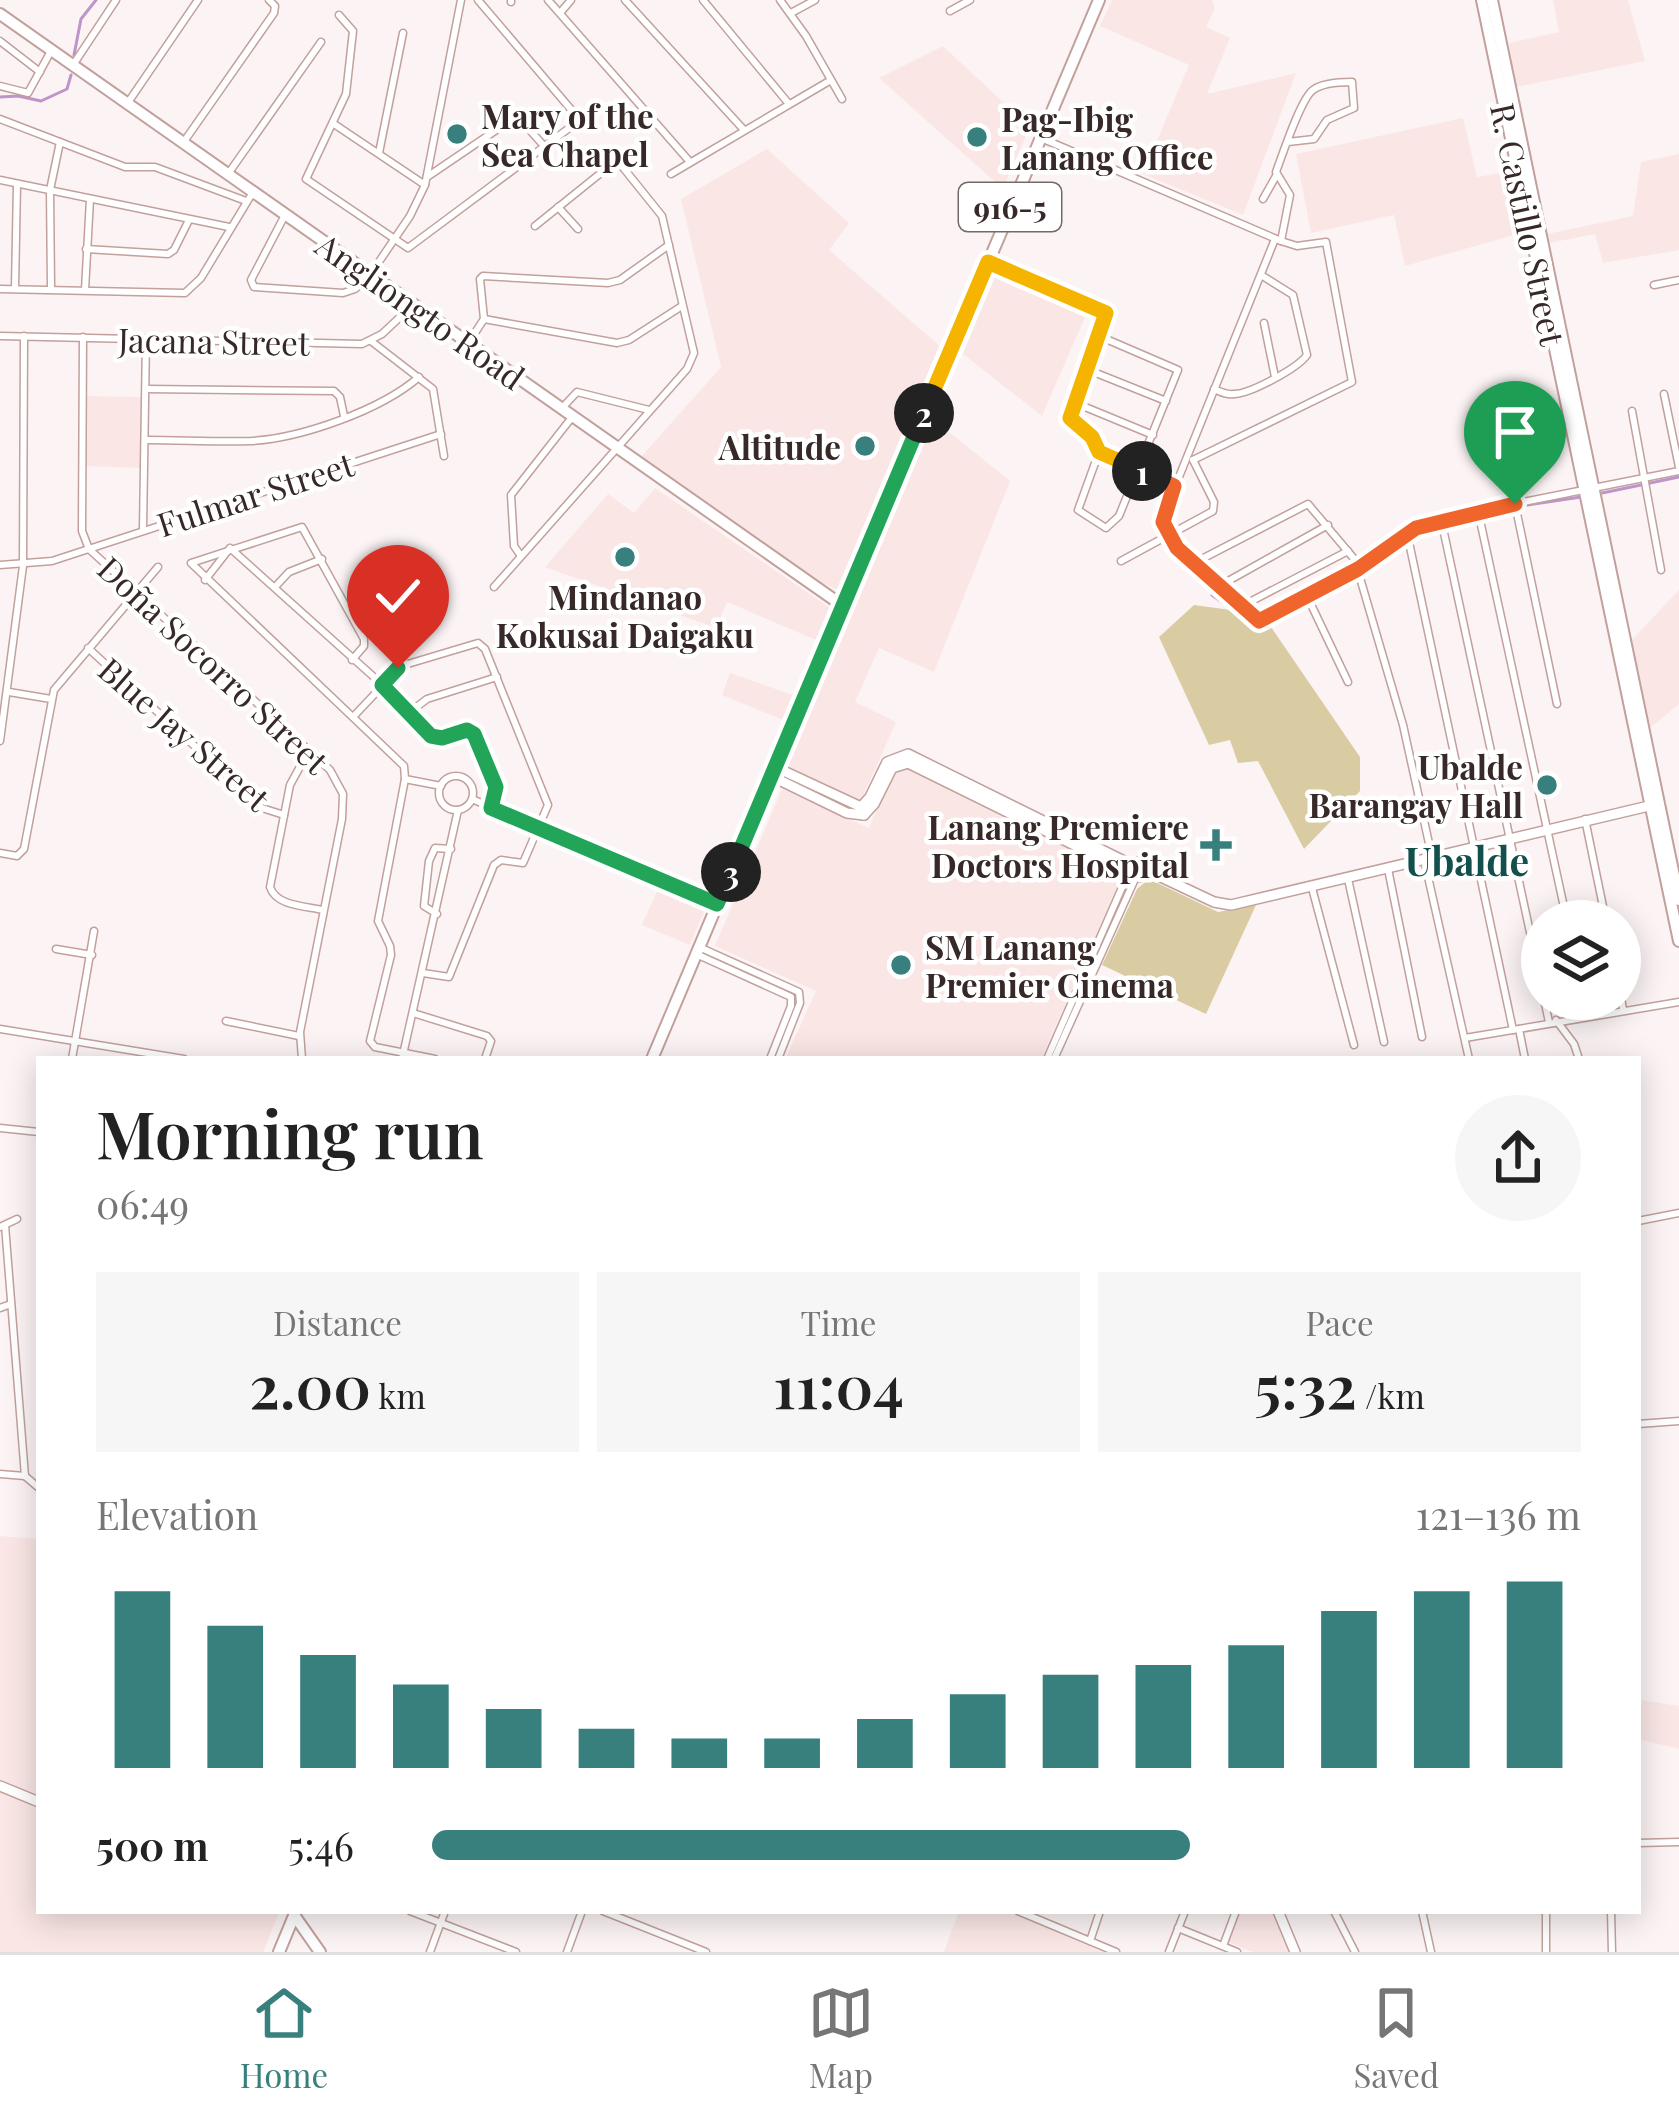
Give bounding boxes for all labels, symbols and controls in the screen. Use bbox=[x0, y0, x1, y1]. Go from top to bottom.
place label: Mary of the Sea Chapel bbox=[481, 93, 654, 175]
place label: Pag-Ibig Lanang Office bbox=[1001, 96, 1213, 178]
street label: R. Castillo Street bbox=[1482, 99, 1576, 350]
marker: Mary of the Sea Chapel bbox=[444, 121, 470, 147]
marker: Pag-Ibig Lanang Office bbox=[964, 124, 990, 150]
road number: 916-5 bbox=[959, 183, 1061, 231]
street label: Angliongto Road bbox=[307, 221, 534, 398]
street label: Jacana Street bbox=[117, 316, 311, 364]
pin bbox=[1464, 381, 1566, 504]
pin: 2 bbox=[894, 383, 954, 443]
text: 2 bbox=[915, 391, 933, 435]
icon: arrive bbox=[1482, 399, 1548, 465]
place label: Altitude bbox=[718, 424, 841, 468]
marker: Altitude bbox=[852, 433, 878, 459]
street label: Fulmar Street bbox=[151, 440, 360, 545]
pin: 1 bbox=[1112, 441, 1172, 501]
text: 1 bbox=[1136, 449, 1148, 493]
marker: Mindanao Kokusai Daigaku bbox=[612, 544, 638, 570]
pin bbox=[347, 545, 449, 668]
street label: Doña Socorro Street bbox=[89, 546, 340, 783]
icon: check bbox=[365, 563, 431, 629]
place label: Mindanao Kokusai Daigaku bbox=[496, 574, 754, 656]
street label: Blue Jay Street bbox=[90, 647, 281, 820]
place label: Ubalde Barangay Hall bbox=[1309, 744, 1523, 826]
marker: Ubalde Barangay Hall bbox=[1534, 772, 1560, 798]
place label: Lanang Premiere Doctors Hospital bbox=[928, 804, 1189, 886]
marker: Lanang Premiere Doctors Hospital bbox=[1200, 829, 1232, 861]
district label: Ubalde bbox=[1405, 834, 1529, 886]
pin: 3 bbox=[701, 842, 761, 902]
text: 3 bbox=[723, 850, 739, 894]
map controls bbox=[1521, 900, 1641, 1020]
button: layers bbox=[1521, 900, 1641, 1020]
place label: SM Lanang Premier Cinema bbox=[925, 924, 1174, 1006]
marker: SM Lanang Premier Cinema bbox=[888, 952, 914, 978]
text: Morning run bbox=[96, 1088, 484, 1176]
button: share bbox=[1455, 1095, 1581, 1221]
text: 06:49 bbox=[96, 1177, 189, 1229]
text: Distance bbox=[273, 1300, 402, 1344]
text: Time bbox=[800, 1300, 877, 1344]
text: Pace bbox=[1305, 1300, 1374, 1344]
text: 2.00 bbox=[249, 1344, 371, 1424]
text: 11:04 bbox=[773, 1344, 904, 1424]
text: 5:32 bbox=[1254, 1344, 1357, 1424]
text: km bbox=[371, 1373, 426, 1417]
text: /km bbox=[1357, 1373, 1425, 1417]
text: Elevation bbox=[96, 1488, 258, 1540]
text: 121–136 m bbox=[1416, 1488, 1581, 1540]
text: 500 m bbox=[96, 1819, 209, 1871]
text: 5:46 bbox=[288, 1819, 354, 1871]
tab: Home bbox=[240, 1980, 328, 2096]
tab: Map bbox=[808, 1980, 874, 2096]
tab: Saved bbox=[1353, 1980, 1439, 2096]

